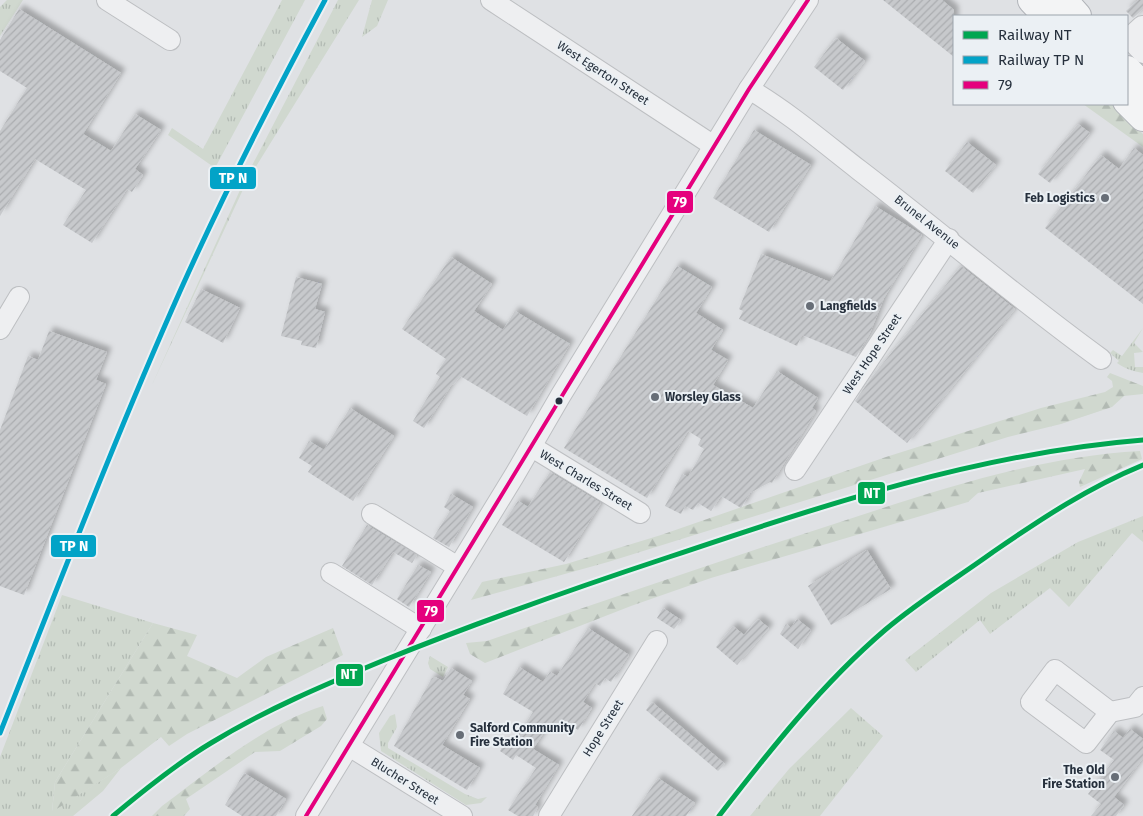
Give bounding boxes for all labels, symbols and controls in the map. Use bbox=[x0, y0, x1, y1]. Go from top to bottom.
legend bbox=[953, 15, 1128, 105]
text: Railway NT bbox=[998, 26, 1072, 44]
street label: West Egerton Street bbox=[554, 38, 652, 108]
text: Railway TP N bbox=[998, 51, 1084, 69]
text: 79 bbox=[998, 76, 1012, 94]
line badge: TP N bbox=[209, 166, 257, 190]
text: TP N bbox=[219, 170, 247, 187]
line badge: 79 bbox=[666, 190, 694, 214]
place label: Feb Logistics bbox=[1025, 191, 1095, 205]
street label: Brunel Avenue bbox=[892, 192, 962, 252]
marker: Feb Logistics bbox=[1099, 192, 1111, 204]
text: 79 bbox=[673, 194, 687, 211]
place label: Langfields bbox=[820, 299, 877, 313]
marker: Langfields bbox=[804, 300, 816, 312]
street label: West Hope Street bbox=[840, 311, 904, 397]
place label: Worsley Glass bbox=[665, 390, 741, 404]
marker: Worsley Glass bbox=[649, 391, 661, 403]
unlabelled marker bbox=[554, 396, 564, 406]
street label: West Charles Street bbox=[537, 447, 635, 514]
line badge: NT bbox=[857, 481, 886, 505]
text: NT bbox=[864, 485, 881, 502]
line badge: TP N bbox=[50, 534, 97, 558]
text: TP N bbox=[60, 538, 88, 555]
line badge: 79 bbox=[416, 599, 445, 623]
text: 79 bbox=[424, 603, 438, 620]
line badge: NT bbox=[335, 663, 364, 687]
text: NT bbox=[341, 666, 358, 683]
street label: Hope Street bbox=[580, 696, 626, 759]
place label: Salford Community Fire Station bbox=[470, 721, 575, 749]
marker: Salford Community Fire Station bbox=[454, 729, 466, 741]
street label: Blucher Street bbox=[368, 755, 442, 808]
place label: The Old Fire Station bbox=[1042, 763, 1105, 791]
marker: The Old Fire Station bbox=[1109, 771, 1121, 783]

